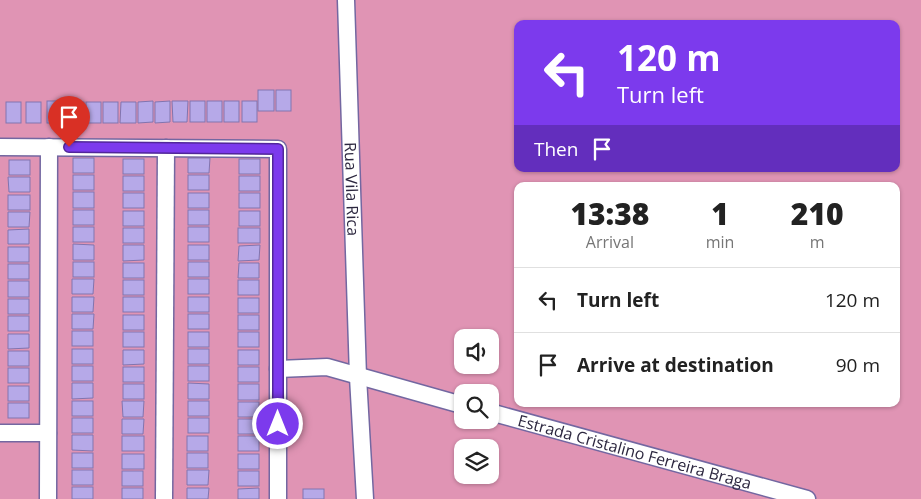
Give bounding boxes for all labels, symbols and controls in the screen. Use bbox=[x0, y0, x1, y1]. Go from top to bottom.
text: 120 m bbox=[617, 34, 721, 81]
icon: left bbox=[534, 40, 599, 105]
text: Turn left bbox=[617, 79, 704, 109]
pin bbox=[48, 96, 90, 147]
icon: arrive bbox=[55, 103, 83, 131]
icon: arrive bbox=[588, 135, 616, 163]
text: Then bbox=[534, 136, 578, 162]
street label: Rua Vila Rica bbox=[340, 142, 365, 236]
text: 13:38 bbox=[570, 193, 649, 234]
text: 1 bbox=[711, 193, 729, 234]
text: 210 bbox=[791, 193, 844, 234]
text: Arrival bbox=[586, 231, 634, 253]
text: min bbox=[706, 231, 734, 253]
text: m bbox=[810, 231, 825, 253]
icon: left bbox=[534, 286, 562, 314]
text: Turn left bbox=[577, 287, 659, 313]
text: 120 m bbox=[825, 287, 880, 313]
map controls bbox=[454, 329, 499, 484]
button: sound bbox=[454, 329, 499, 374]
icon: arrive bbox=[534, 351, 562, 379]
text: Arrive at destination bbox=[577, 352, 774, 378]
text: 90 m bbox=[836, 352, 880, 378]
button: search bbox=[454, 384, 499, 429]
position arrow bbox=[251, 397, 303, 449]
street label: Estrada Cristalino Ferreira Braga bbox=[515, 409, 754, 494]
button: layers bbox=[454, 439, 499, 484]

